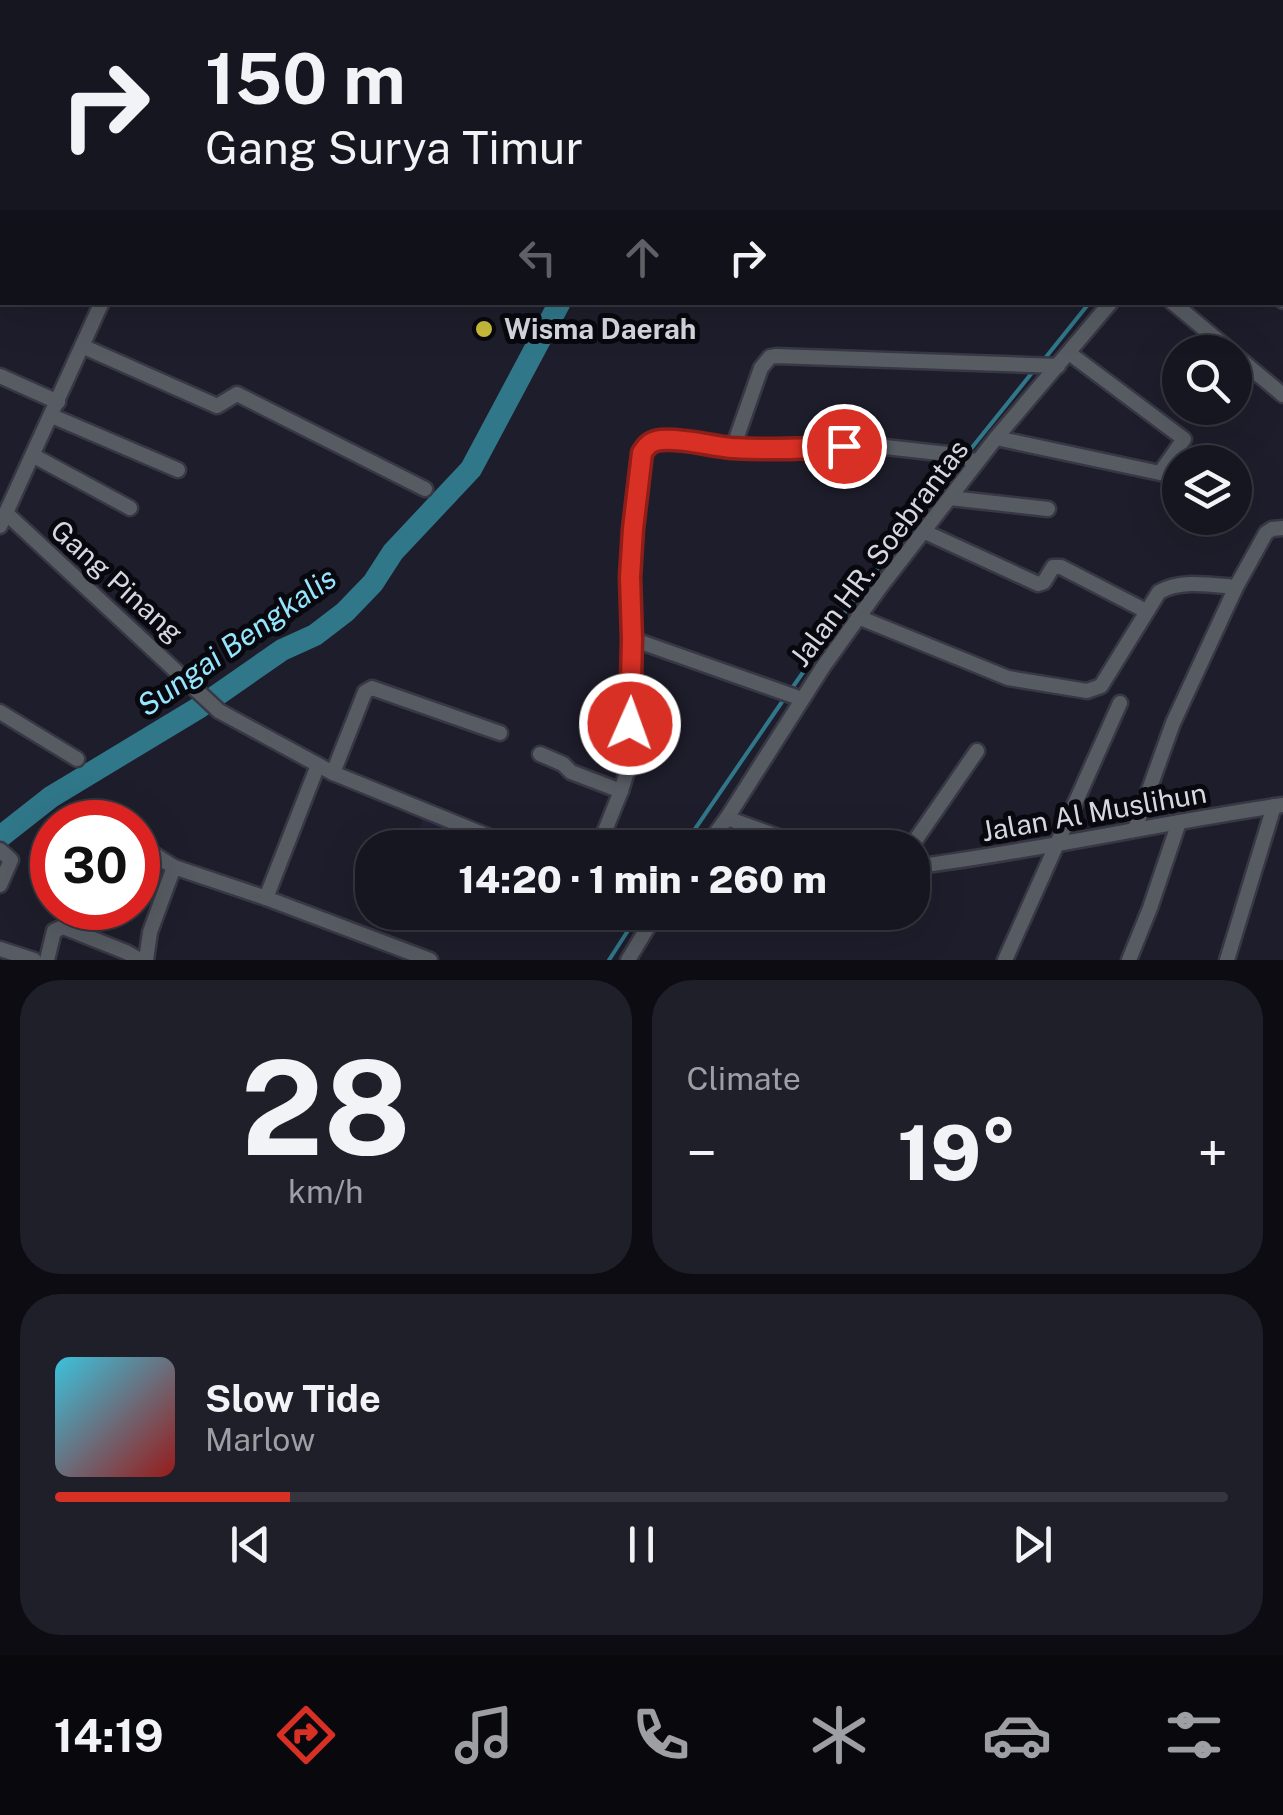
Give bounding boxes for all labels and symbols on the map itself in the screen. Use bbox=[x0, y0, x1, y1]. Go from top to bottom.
place label: Wisma Daerah bbox=[504, 312, 696, 345]
marker: Wisma Daerah bbox=[473, 318, 495, 340]
pin bbox=[802, 404, 887, 489]
street label: Jalan HR. Soebrantas bbox=[783, 433, 975, 673]
street label: Gang Pinang bbox=[44, 513, 190, 649]
water label: Sungai Bengkalis bbox=[130, 559, 343, 723]
position arrow bbox=[578, 672, 682, 776]
street label: Jalan Al Muslihun bbox=[979, 775, 1209, 848]
speed limit sign: 30 bbox=[30, 800, 160, 930]

